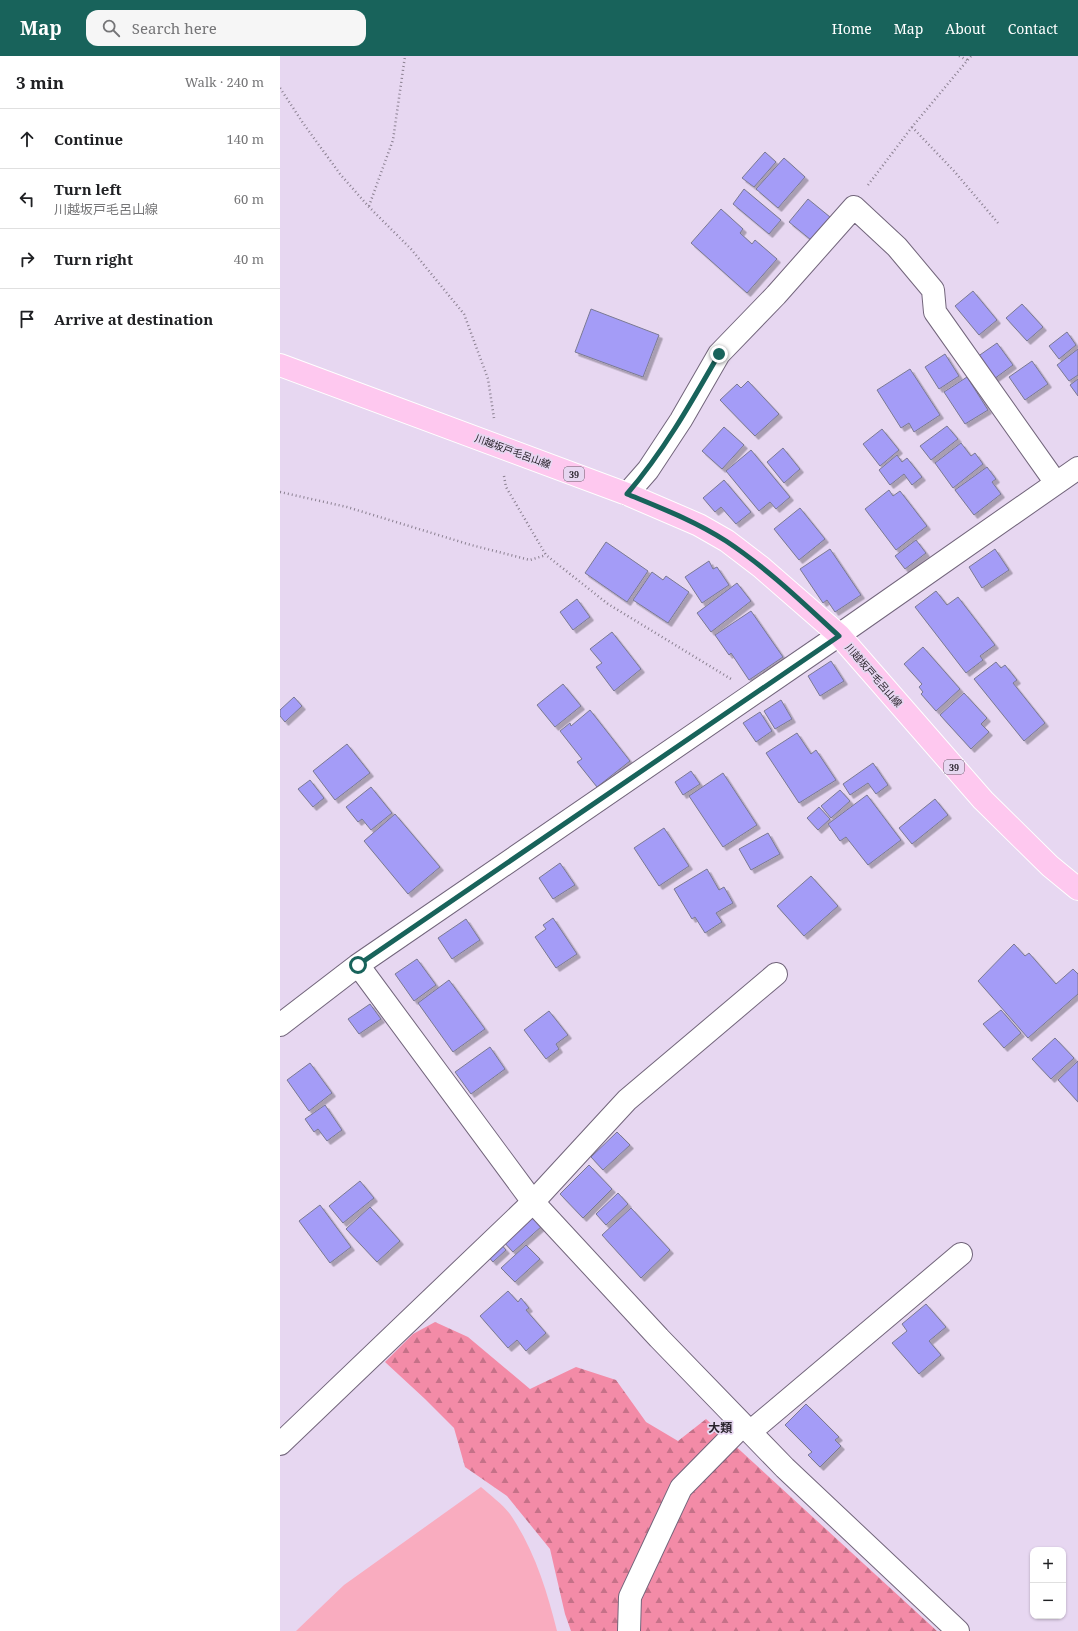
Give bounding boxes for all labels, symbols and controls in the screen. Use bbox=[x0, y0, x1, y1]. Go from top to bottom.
search box bbox=[86, 10, 366, 46]
text: Map bbox=[20, 15, 62, 41]
icon: search bbox=[100, 17, 122, 39]
text: Search here bbox=[132, 18, 217, 38]
text: Home bbox=[832, 19, 872, 38]
text: Map bbox=[894, 19, 923, 38]
text: About bbox=[945, 19, 986, 38]
text: Contact bbox=[1008, 19, 1058, 38]
text: 3 min bbox=[16, 71, 64, 94]
text: Walk · 240 m bbox=[185, 73, 264, 91]
icon: ahead bbox=[16, 128, 38, 150]
text: Continue bbox=[54, 129, 123, 149]
text: 140 m bbox=[227, 130, 264, 148]
text: Turn left bbox=[54, 179, 122, 199]
icon: left bbox=[16, 188, 38, 210]
text: 60 m bbox=[234, 190, 264, 208]
text: 川越坂戸毛呂山線 bbox=[54, 200, 158, 218]
icon: right bbox=[16, 248, 38, 270]
text: Turn right bbox=[54, 249, 133, 269]
text: 40 m bbox=[234, 250, 264, 268]
icon: arrive bbox=[16, 308, 38, 330]
text: Arrive at destination bbox=[54, 309, 213, 329]
route end bbox=[710, 345, 728, 363]
street label: 川越坂戸毛呂山線 bbox=[473, 431, 553, 471]
road number: 39 bbox=[564, 467, 584, 481]
street label: 川越坂戸毛呂山線 bbox=[842, 640, 906, 710]
road number: 39 bbox=[944, 760, 964, 774]
route start bbox=[349, 956, 367, 974]
district label: 大類 bbox=[708, 1419, 733, 1436]
map controls bbox=[1030, 1547, 1066, 1619]
button: + bbox=[1030, 1547, 1066, 1583]
button: − bbox=[1030, 1583, 1066, 1619]

